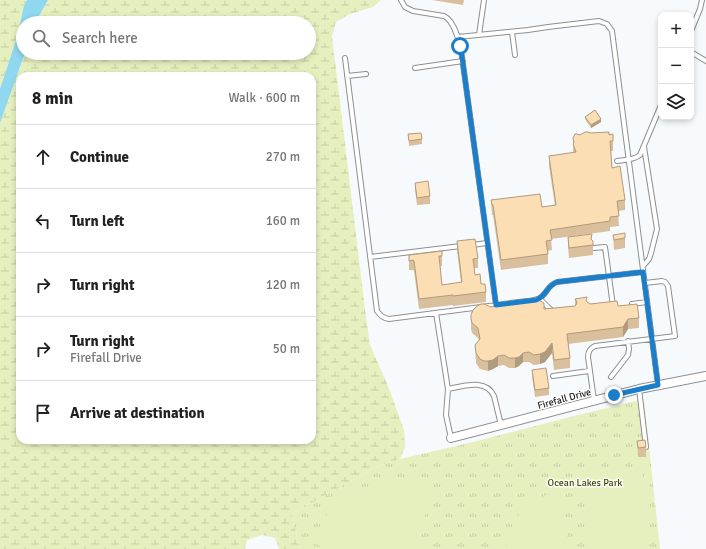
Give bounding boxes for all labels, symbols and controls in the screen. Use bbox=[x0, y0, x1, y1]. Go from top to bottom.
map controls bbox=[658, 12, 694, 120]
button: + bbox=[658, 12, 694, 48]
search box bbox=[16, 16, 316, 60]
icon: search bbox=[30, 27, 52, 49]
text: Search here bbox=[62, 29, 138, 47]
route start bbox=[451, 37, 469, 55]
button: − bbox=[658, 48, 694, 84]
button: layers bbox=[658, 84, 694, 120]
text: 8 min bbox=[32, 88, 73, 109]
text: Walk · 600 m bbox=[229, 90, 300, 106]
icon: ahead bbox=[32, 146, 54, 168]
text: Continue bbox=[70, 148, 129, 166]
text: 270 m bbox=[266, 149, 300, 165]
icon: left bbox=[32, 210, 54, 232]
text: Turn left bbox=[70, 212, 124, 230]
text: 160 m bbox=[266, 213, 300, 229]
icon: right bbox=[32, 274, 54, 296]
text: Turn right bbox=[70, 276, 135, 294]
text: 120 m bbox=[266, 277, 300, 293]
text: Turn right bbox=[70, 332, 135, 350]
icon: right bbox=[32, 338, 54, 360]
text: 50 m bbox=[273, 341, 300, 357]
text: Firefall Drive bbox=[70, 350, 142, 366]
street label: Firefall Drive bbox=[536, 386, 592, 412]
route end bbox=[605, 386, 623, 404]
icon: arrive bbox=[32, 402, 54, 424]
text: Arrive at destination bbox=[70, 404, 205, 422]
park label: Ocean Lakes Park bbox=[548, 477, 622, 489]

